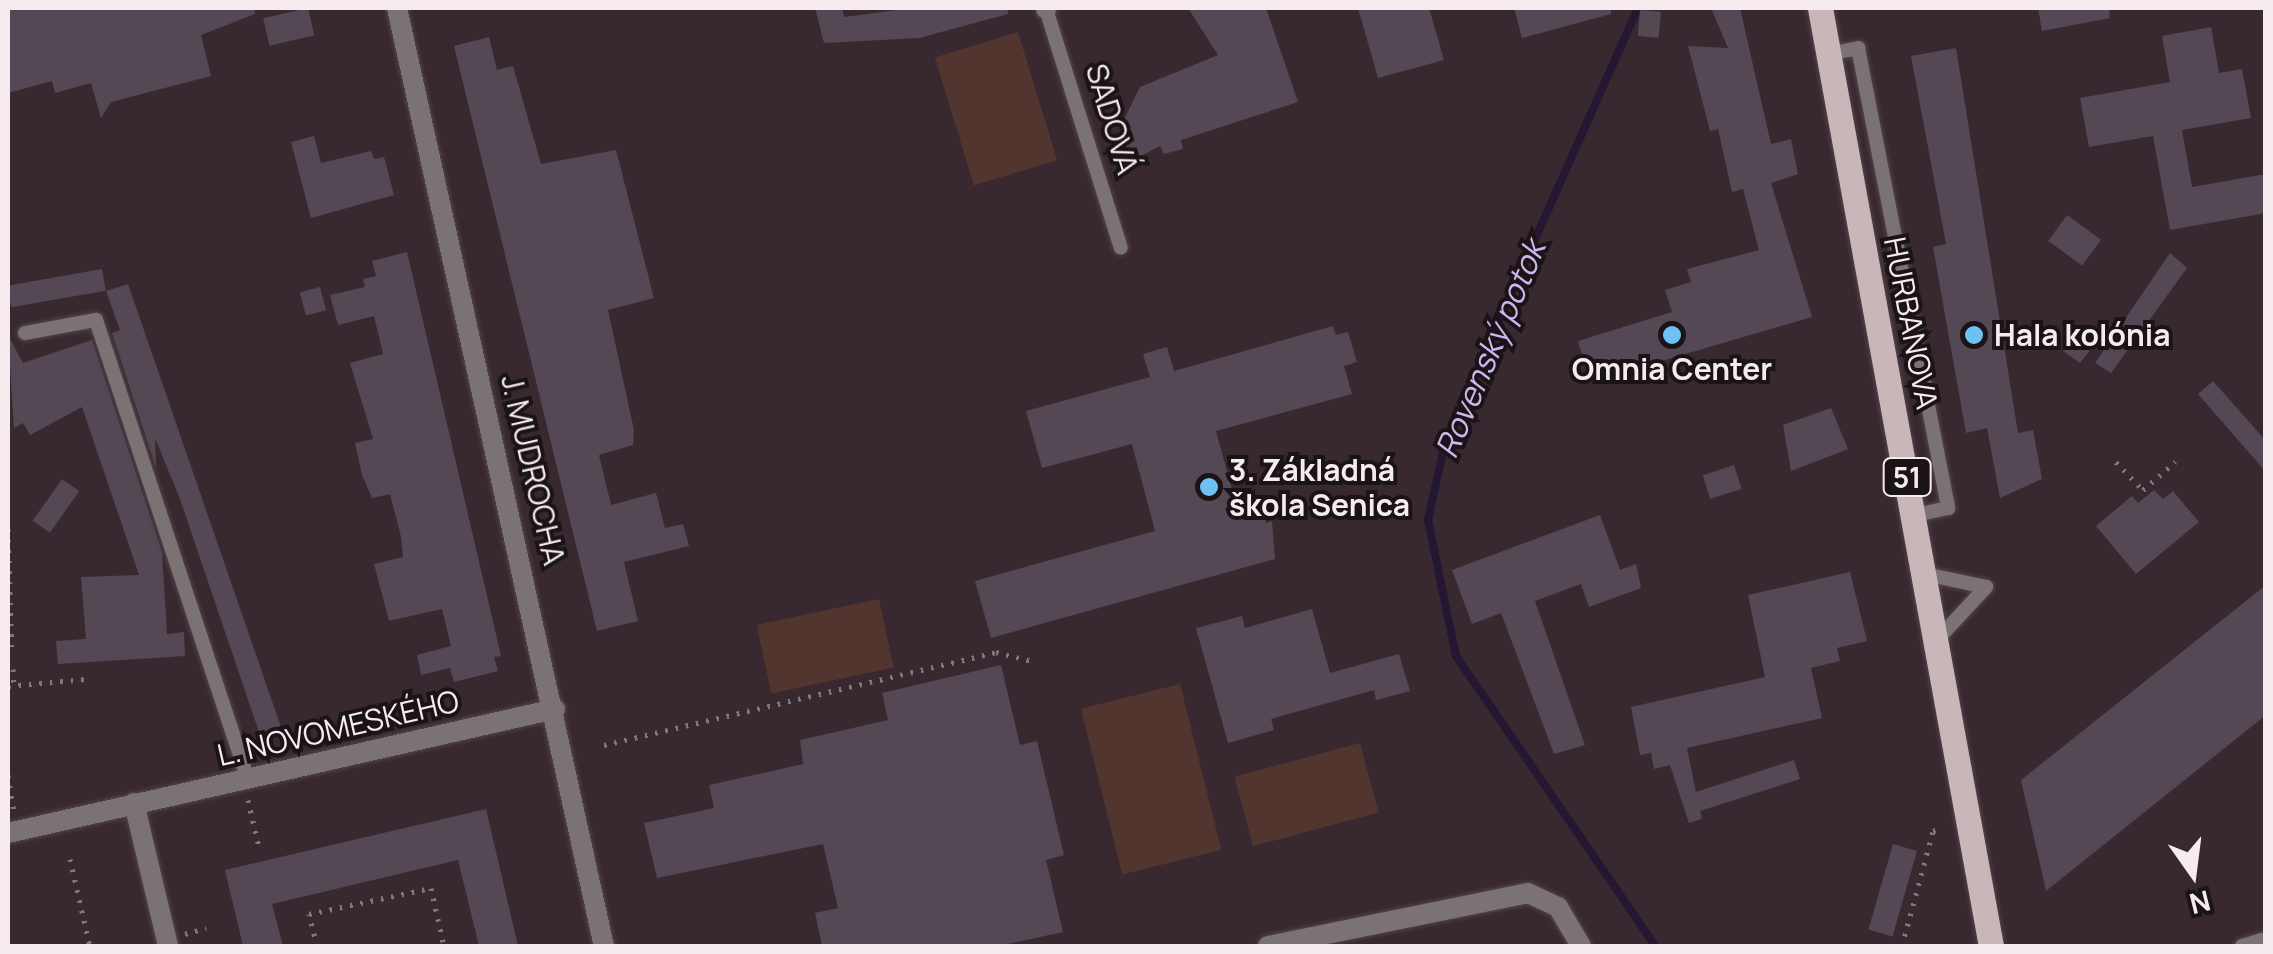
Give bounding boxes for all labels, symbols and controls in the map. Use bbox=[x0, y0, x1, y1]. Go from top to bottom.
street label: SADOVÁ bbox=[1078, 59, 1146, 179]
street label: HURBANOVA bbox=[1877, 234, 1945, 412]
water label: Rovenský potok bbox=[1427, 235, 1553, 463]
place label: Hala kolónia bbox=[1994, 317, 2170, 353]
marker: Omnia Center bbox=[1661, 324, 1683, 346]
marker: Hala kolónia bbox=[1963, 324, 1985, 346]
place label: Omnia Center bbox=[1572, 351, 1772, 387]
street label: J. MUDROCHA bbox=[494, 371, 572, 569]
place label: 3. Základná škola Senica bbox=[1229, 452, 1410, 522]
road number: 51 bbox=[1882, 454, 1932, 500]
marker: 3. Základná škola Senica bbox=[1198, 476, 1220, 498]
street label: L. NOVOMESKÉHO bbox=[214, 683, 462, 773]
north arrow bbox=[2143, 824, 2243, 924]
text: N bbox=[2186, 882, 2215, 924]

